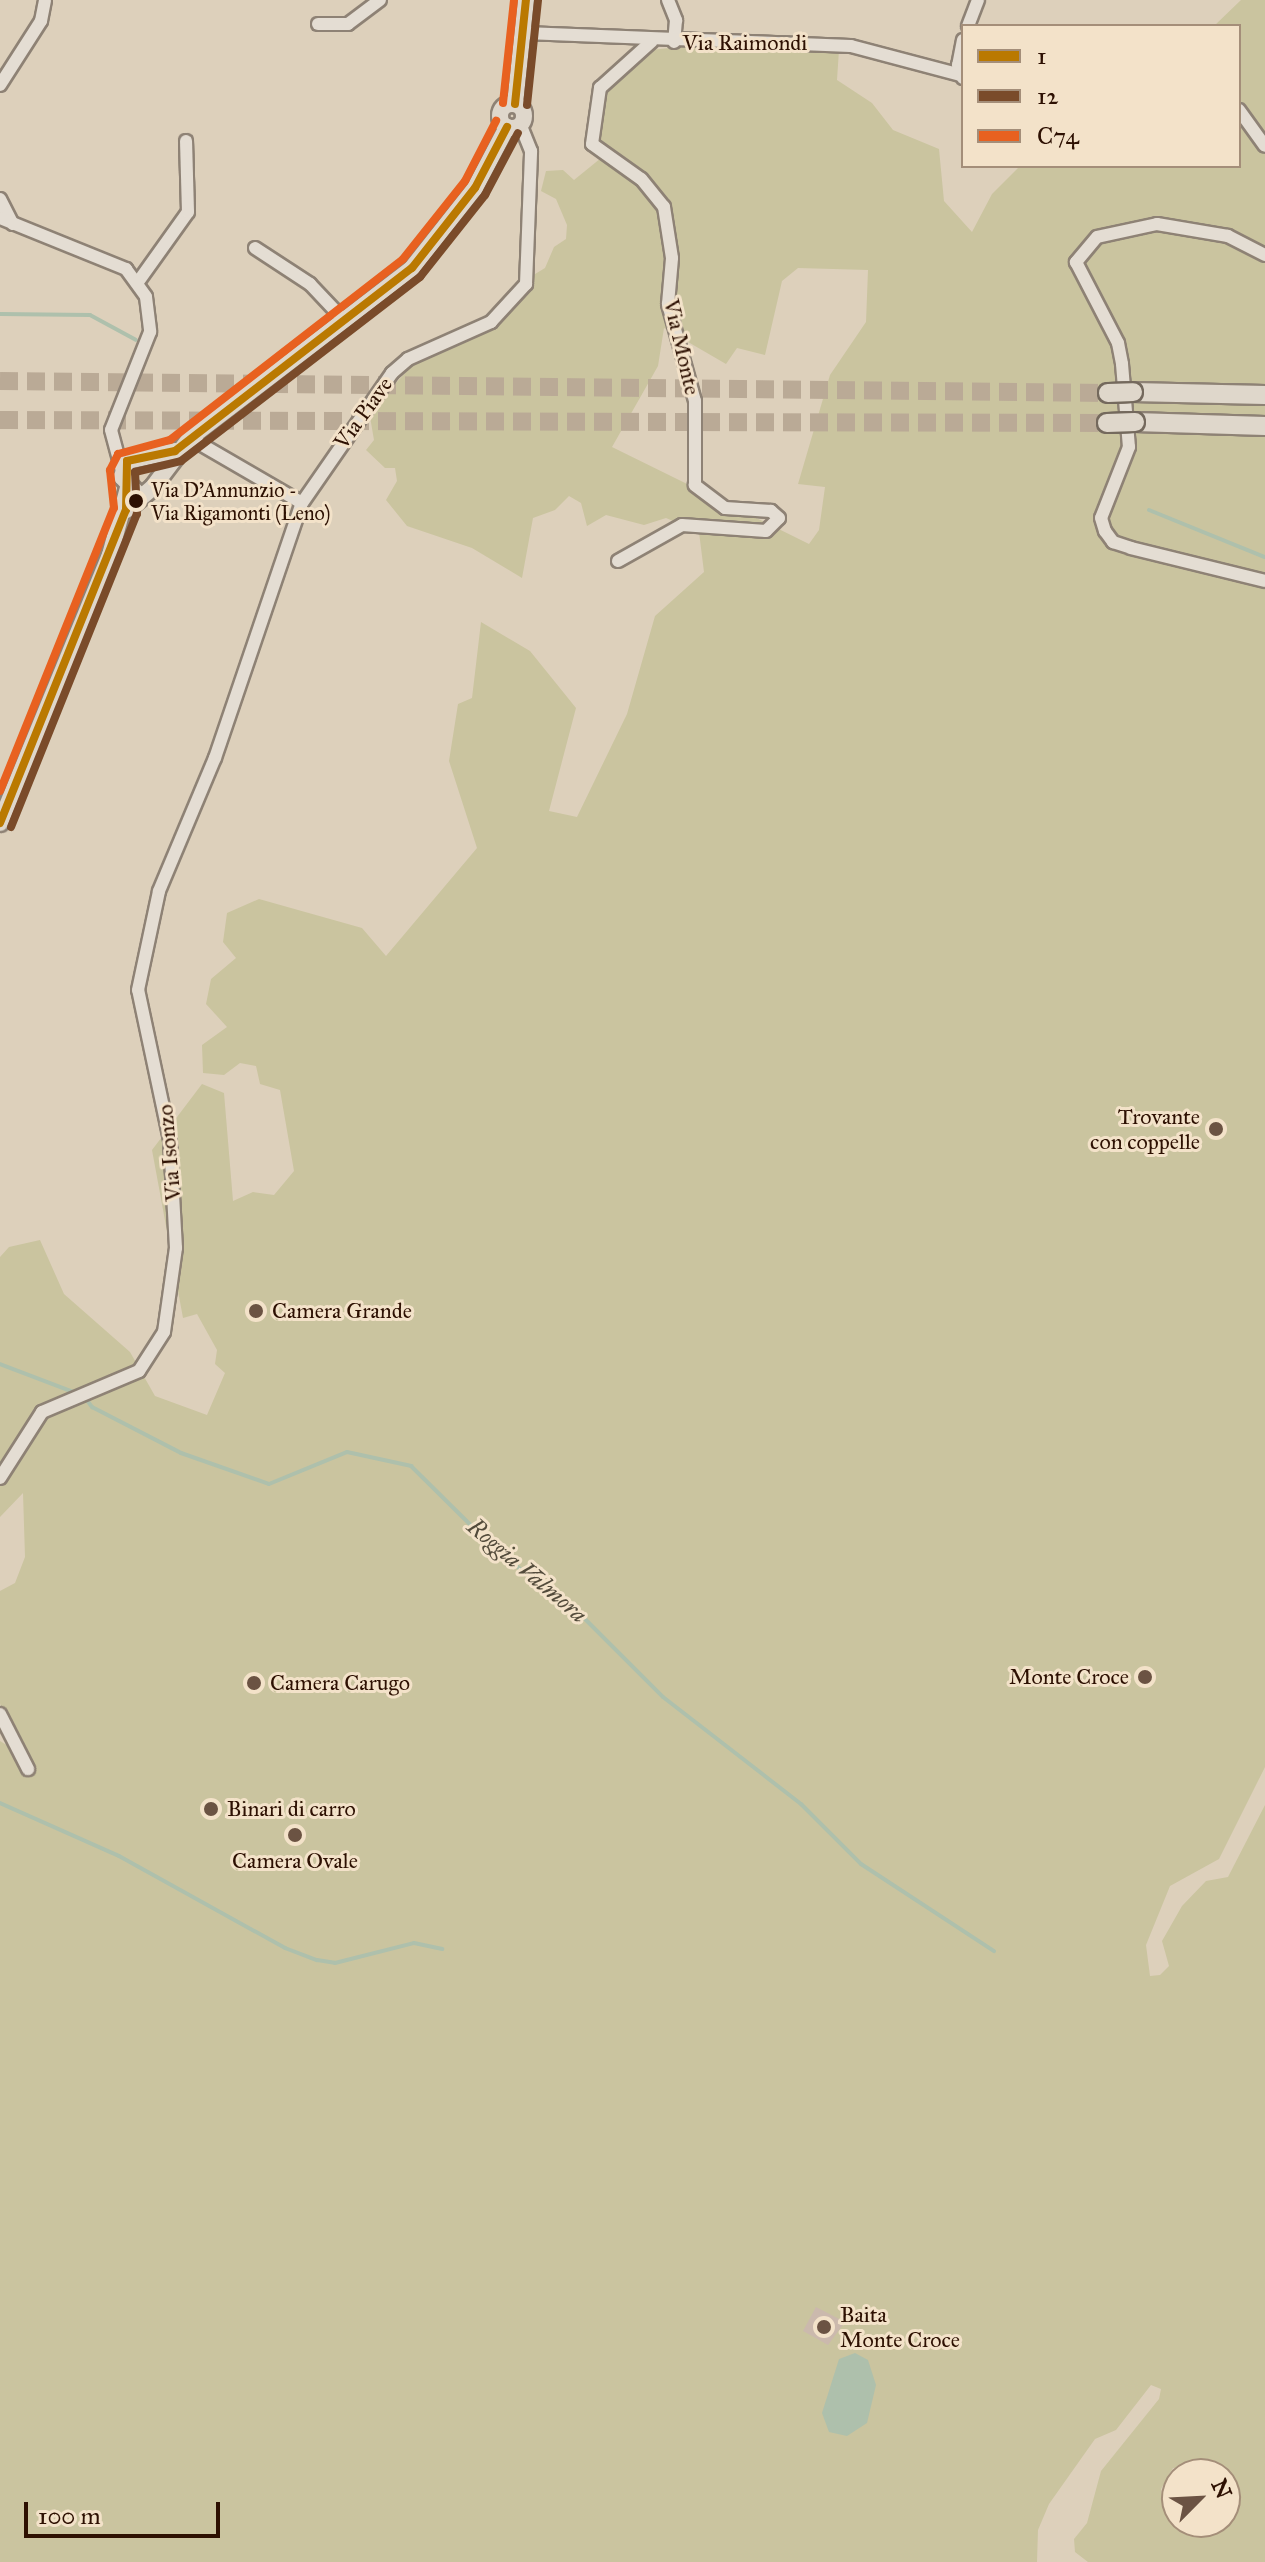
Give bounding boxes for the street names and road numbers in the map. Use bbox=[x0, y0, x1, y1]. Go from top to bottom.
street label: Via Raimondi bbox=[683, 30, 807, 56]
street label: Via Monte bbox=[658, 296, 706, 398]
street label: Via Piave bbox=[328, 372, 398, 454]
street label: Via Isonzo bbox=[152, 1103, 186, 1203]

